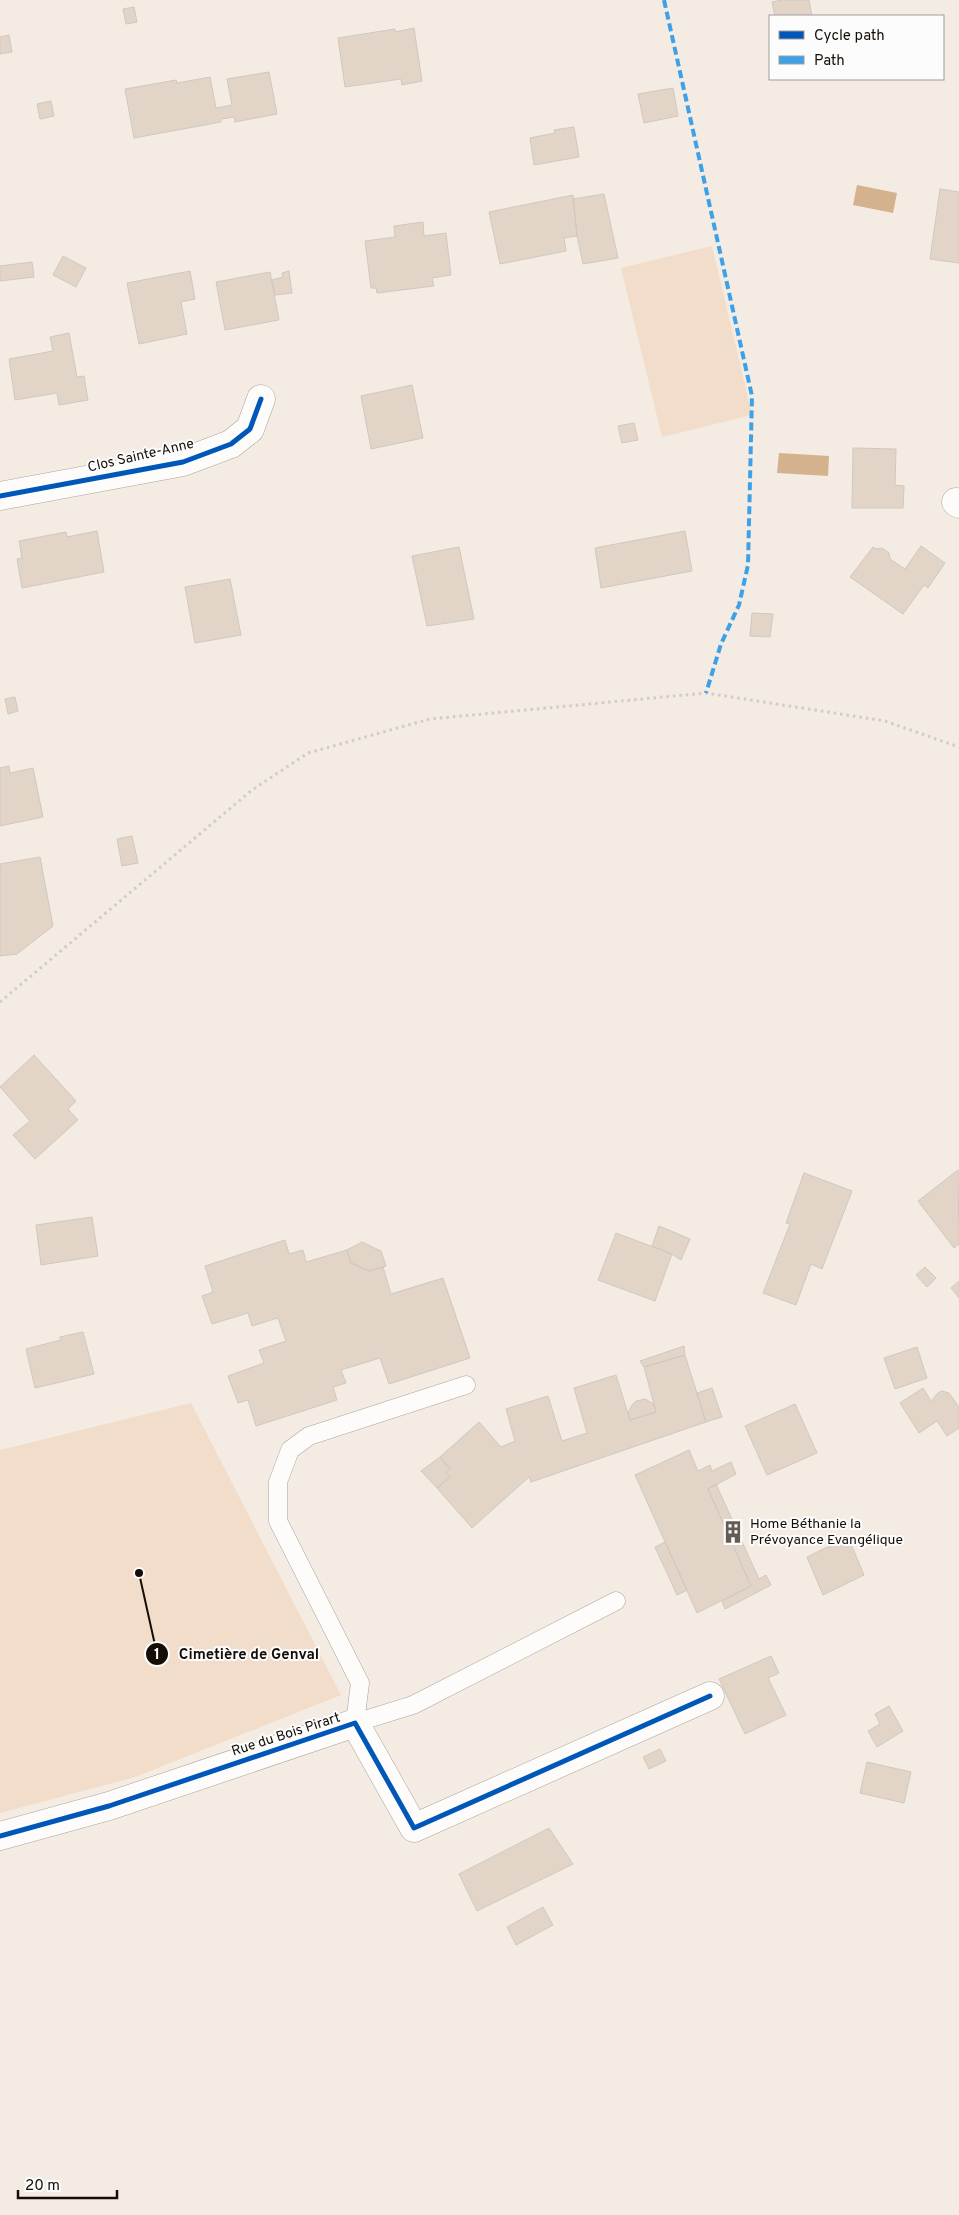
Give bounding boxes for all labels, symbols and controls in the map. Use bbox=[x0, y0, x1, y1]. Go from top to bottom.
legend bbox=[769, 15, 944, 80]
text: Cycle path bbox=[814, 27, 885, 46]
text: Path bbox=[814, 52, 845, 71]
street label: Clos Sainte-Anne bbox=[86, 435, 196, 477]
place label: Home Béthanie la Prévoyance Evangélique bbox=[750, 1516, 903, 1549]
building icon: Home Béthanie la Prévoyance Evangélique bbox=[720, 1519, 746, 1545]
callout: Cimetière de Genval bbox=[144, 1639, 330, 1669]
text: 1 bbox=[154, 1646, 160, 1665]
text: Cimetière de Genval bbox=[179, 1646, 319, 1665]
street label: Rue du Bois Pirart bbox=[229, 1709, 343, 1761]
scale bar bbox=[18, 2168, 116, 2200]
text: 20 m bbox=[25, 2177, 60, 2196]

